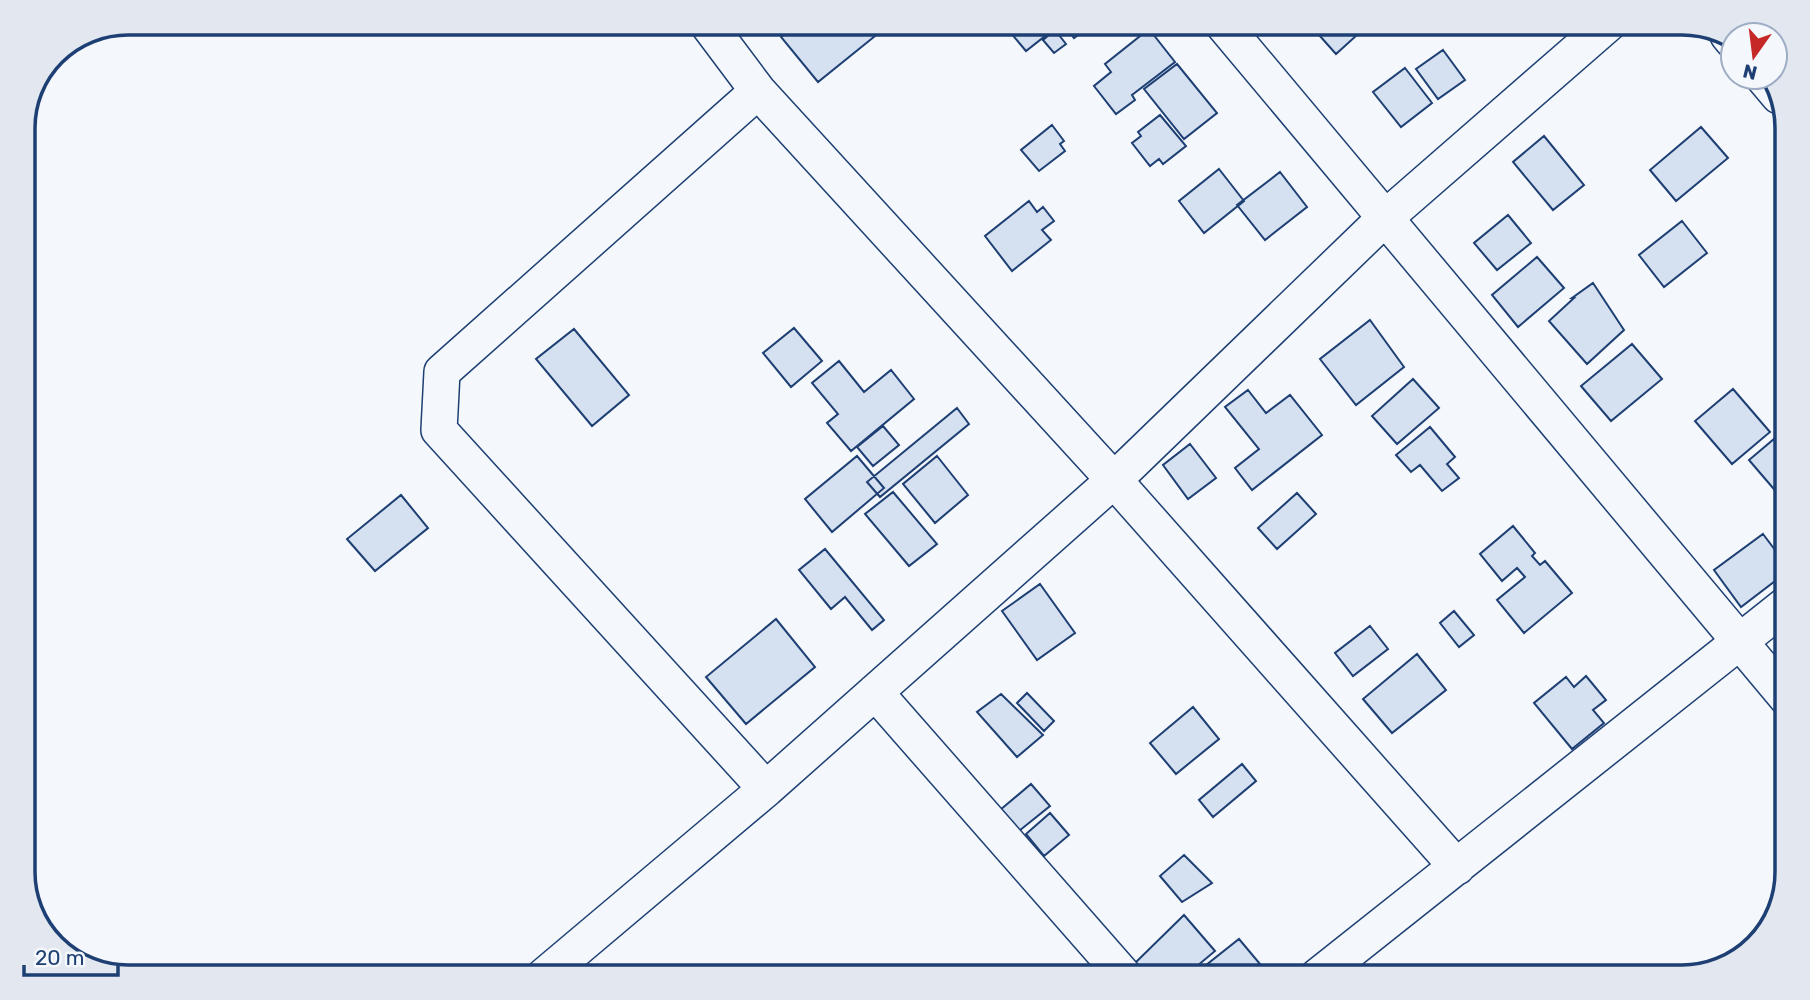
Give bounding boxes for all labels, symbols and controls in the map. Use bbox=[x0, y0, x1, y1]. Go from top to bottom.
north arrow bbox=[1719, 21, 1789, 91]
text: N bbox=[1741, 59, 1759, 85]
scale bar bbox=[24, 934, 119, 978]
text: 20 m bbox=[35, 945, 84, 970]

